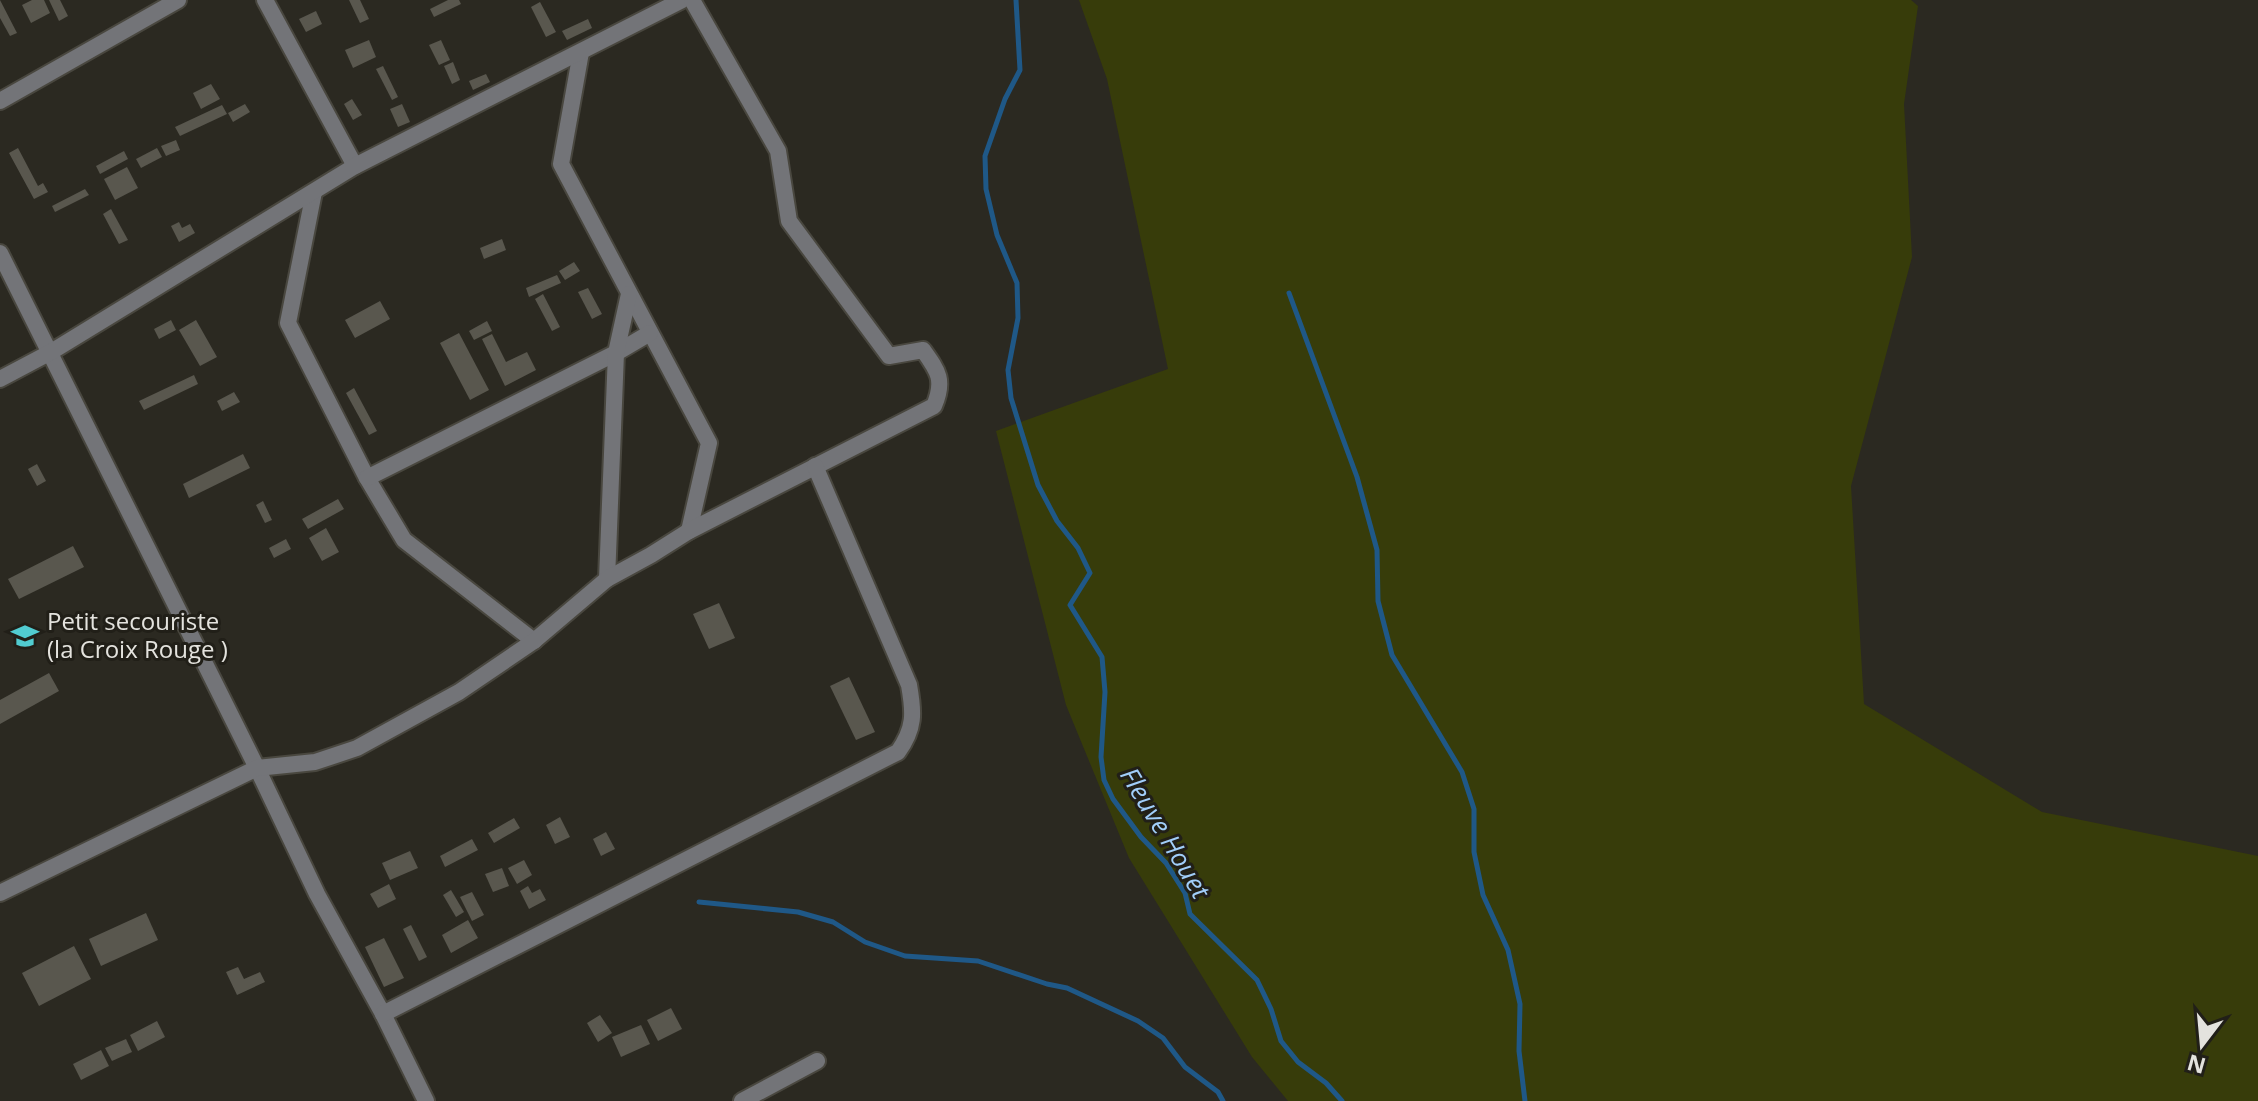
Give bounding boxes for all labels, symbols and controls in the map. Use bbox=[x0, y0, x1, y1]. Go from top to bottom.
place label: Petit secouriste (la Croix Rouge ) bbox=[47, 604, 228, 665]
school or university icon: Petit secouriste (la Croix Rouge ) bbox=[10, 621, 40, 651]
water label: Fleuve Houet bbox=[1112, 760, 1220, 906]
north arrow bbox=[2162, 1005, 2242, 1085]
text: N bbox=[2183, 1048, 2209, 1082]

